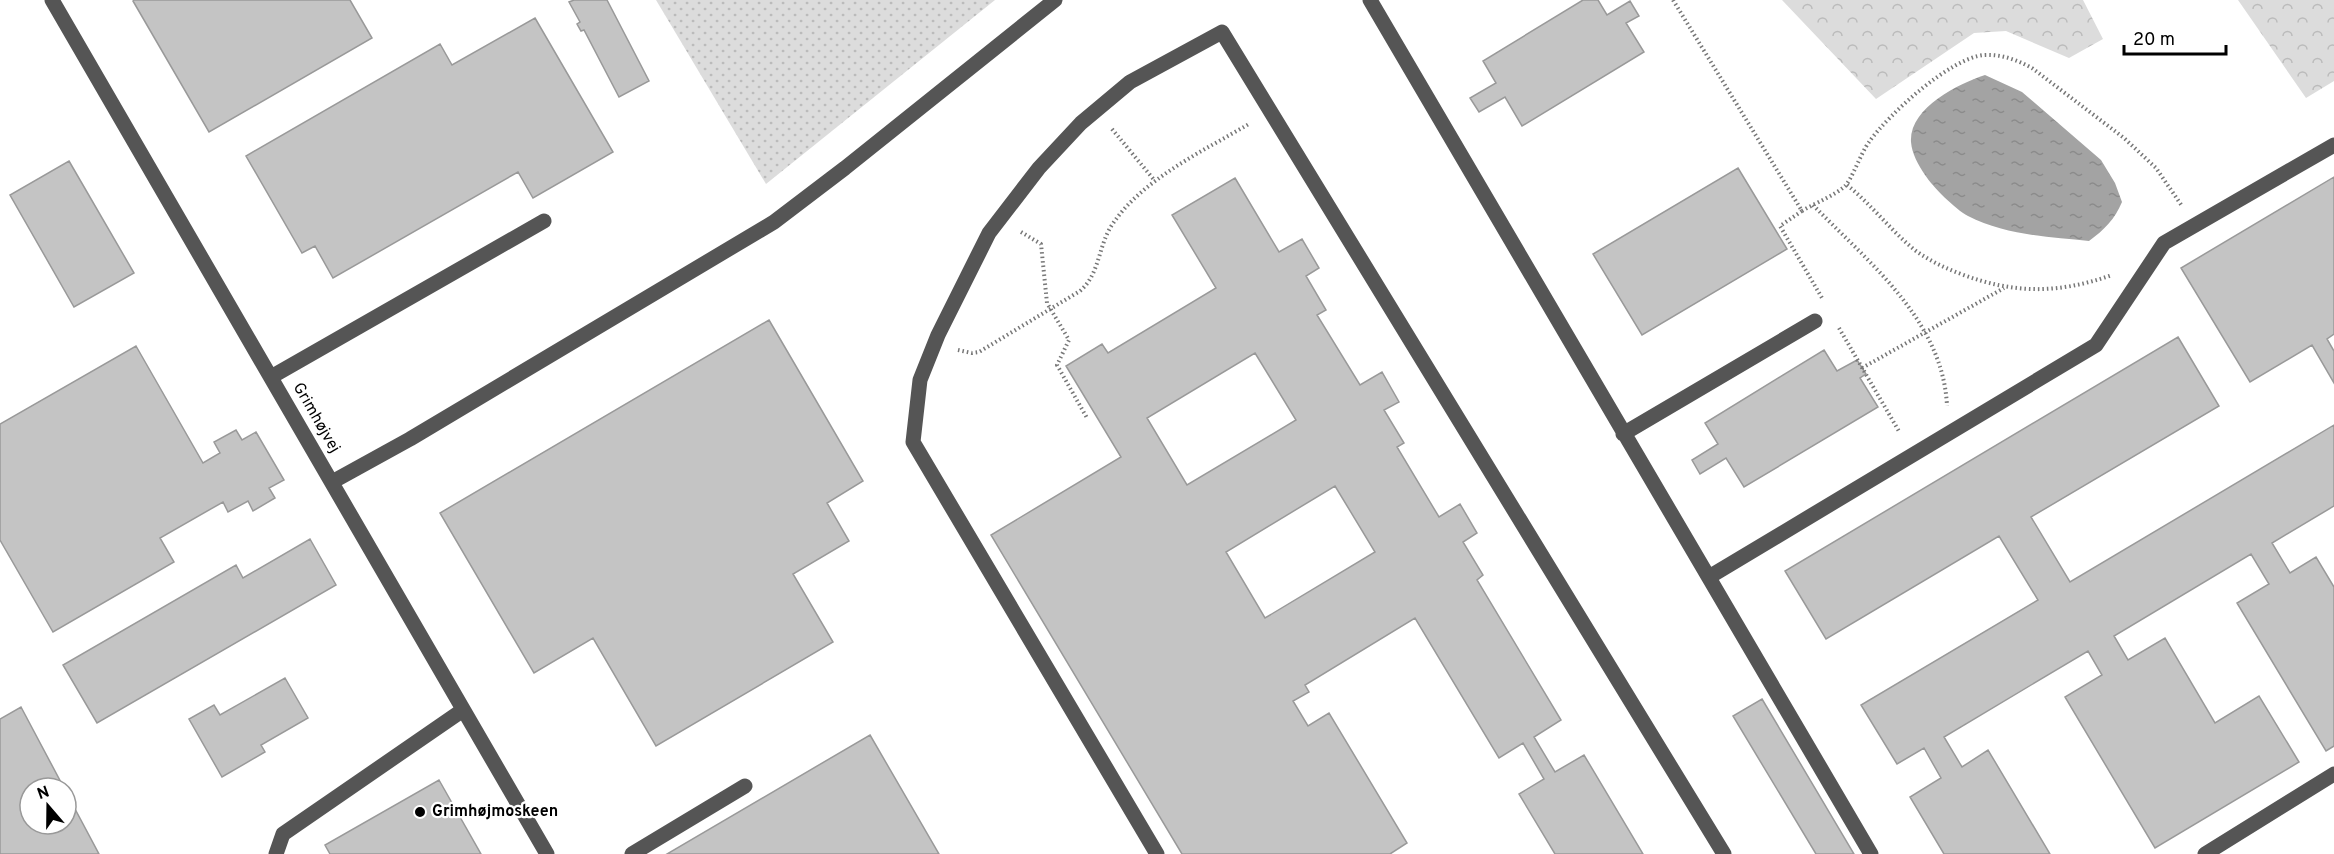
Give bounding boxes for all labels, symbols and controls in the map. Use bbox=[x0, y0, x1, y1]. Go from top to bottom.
scale bar bbox=[2124, 18, 2226, 56]
text: 20 m bbox=[2133, 29, 2175, 52]
street label: Grimhøjvej bbox=[288, 379, 344, 457]
north arrow bbox=[18, 776, 78, 836]
text: N bbox=[35, 782, 52, 805]
place label: Grimhøjmoskeen bbox=[432, 802, 558, 822]
marker: Grimhøjmoskeen bbox=[413, 805, 427, 819]

